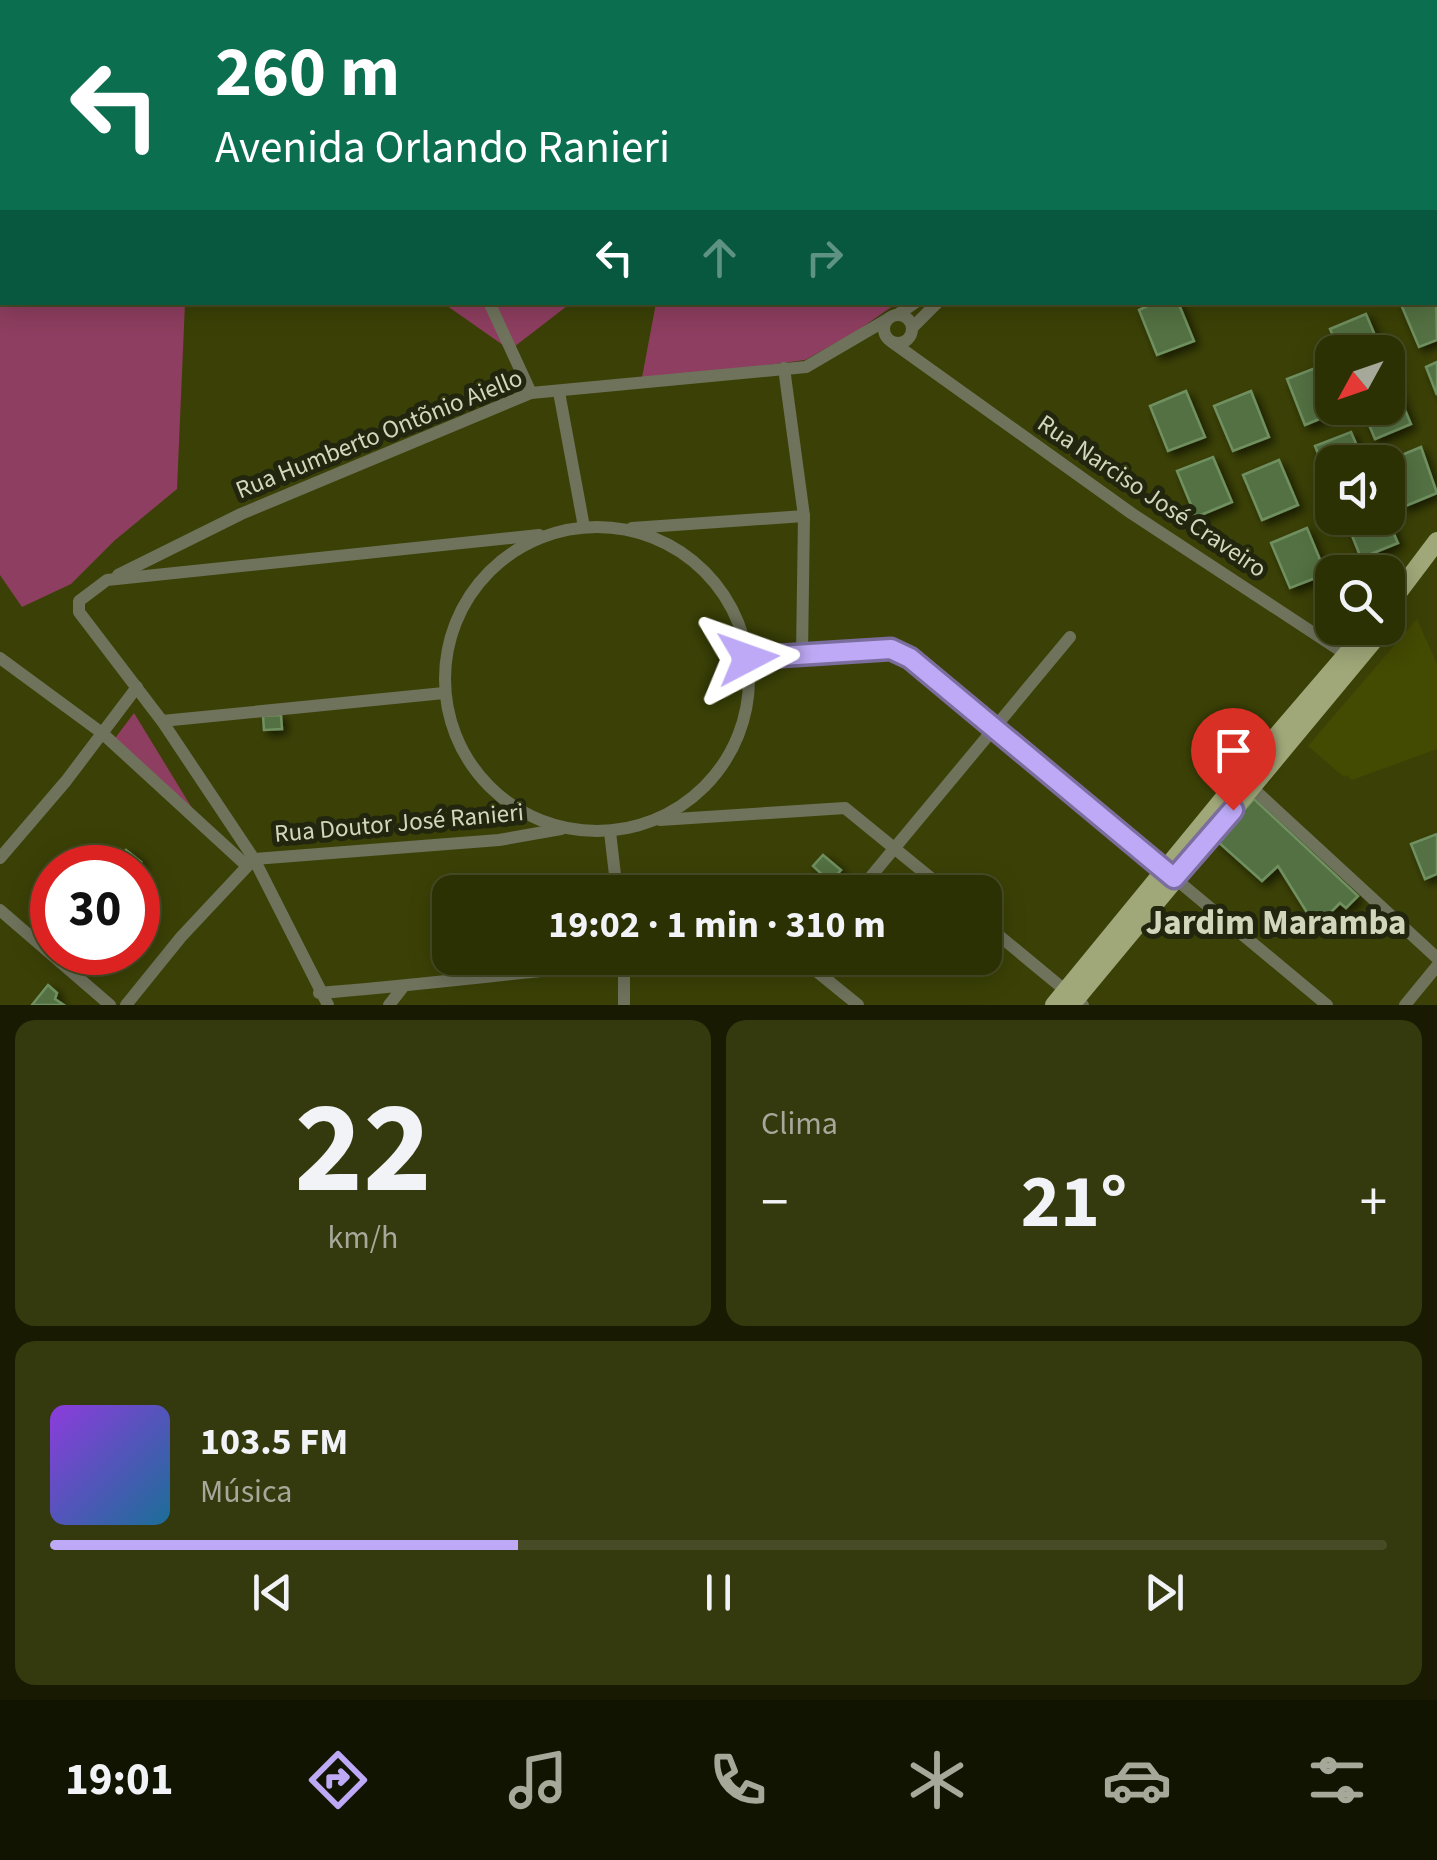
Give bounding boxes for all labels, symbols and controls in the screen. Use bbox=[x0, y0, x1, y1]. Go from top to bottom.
text: 260 m bbox=[215, 23, 400, 123]
icon: left bbox=[50, 40, 180, 170]
text: Avenida Orlando Ranieri bbox=[215, 116, 670, 180]
icon: left bbox=[587, 230, 642, 285]
icon: ahead bbox=[692, 230, 747, 285]
icon: right bbox=[797, 230, 852, 285]
north arrow bbox=[1315, 335, 1405, 425]
map controls bbox=[1315, 335, 1405, 645]
street label: Rua Humberto Ontõnio Aiello bbox=[230, 360, 528, 508]
street label: Rua Narciso José Craveiro bbox=[1030, 406, 1274, 586]
button: sound bbox=[1315, 445, 1405, 535]
button: search bbox=[1315, 555, 1405, 645]
position arrow bbox=[696, 606, 800, 710]
pin bbox=[1191, 708, 1276, 811]
icon: arrive bbox=[1206, 723, 1261, 778]
street label: Rua Doutor José Ranieri bbox=[273, 794, 525, 852]
speed limit sign: 30 bbox=[30, 845, 160, 975]
text: 19:02 · 1 min · 310 m bbox=[548, 898, 886, 952]
district label: Jardim Maramba bbox=[1145, 898, 1407, 948]
text: 22 bbox=[294, 1057, 432, 1242]
text: Clima bbox=[761, 1101, 838, 1147]
text: 21° bbox=[1021, 1149, 1127, 1256]
text: − bbox=[761, 1164, 788, 1242]
text: + bbox=[1360, 1164, 1387, 1242]
text: km/h bbox=[328, 1215, 398, 1261]
text: 103.5 FM bbox=[200, 1415, 348, 1469]
text: Música bbox=[200, 1469, 292, 1515]
icon: previous bbox=[245, 1565, 300, 1620]
icon: pause bbox=[691, 1565, 746, 1620]
icon: next bbox=[1137, 1565, 1192, 1620]
icon: directions bbox=[303, 1745, 373, 1815]
icon: music bbox=[503, 1745, 573, 1815]
icon: phone bbox=[703, 1745, 773, 1815]
icon: climate bbox=[902, 1745, 972, 1815]
icon: car bbox=[1102, 1745, 1172, 1815]
icon: filters bbox=[1302, 1745, 1372, 1815]
text: 19:01 bbox=[65, 1748, 173, 1812]

